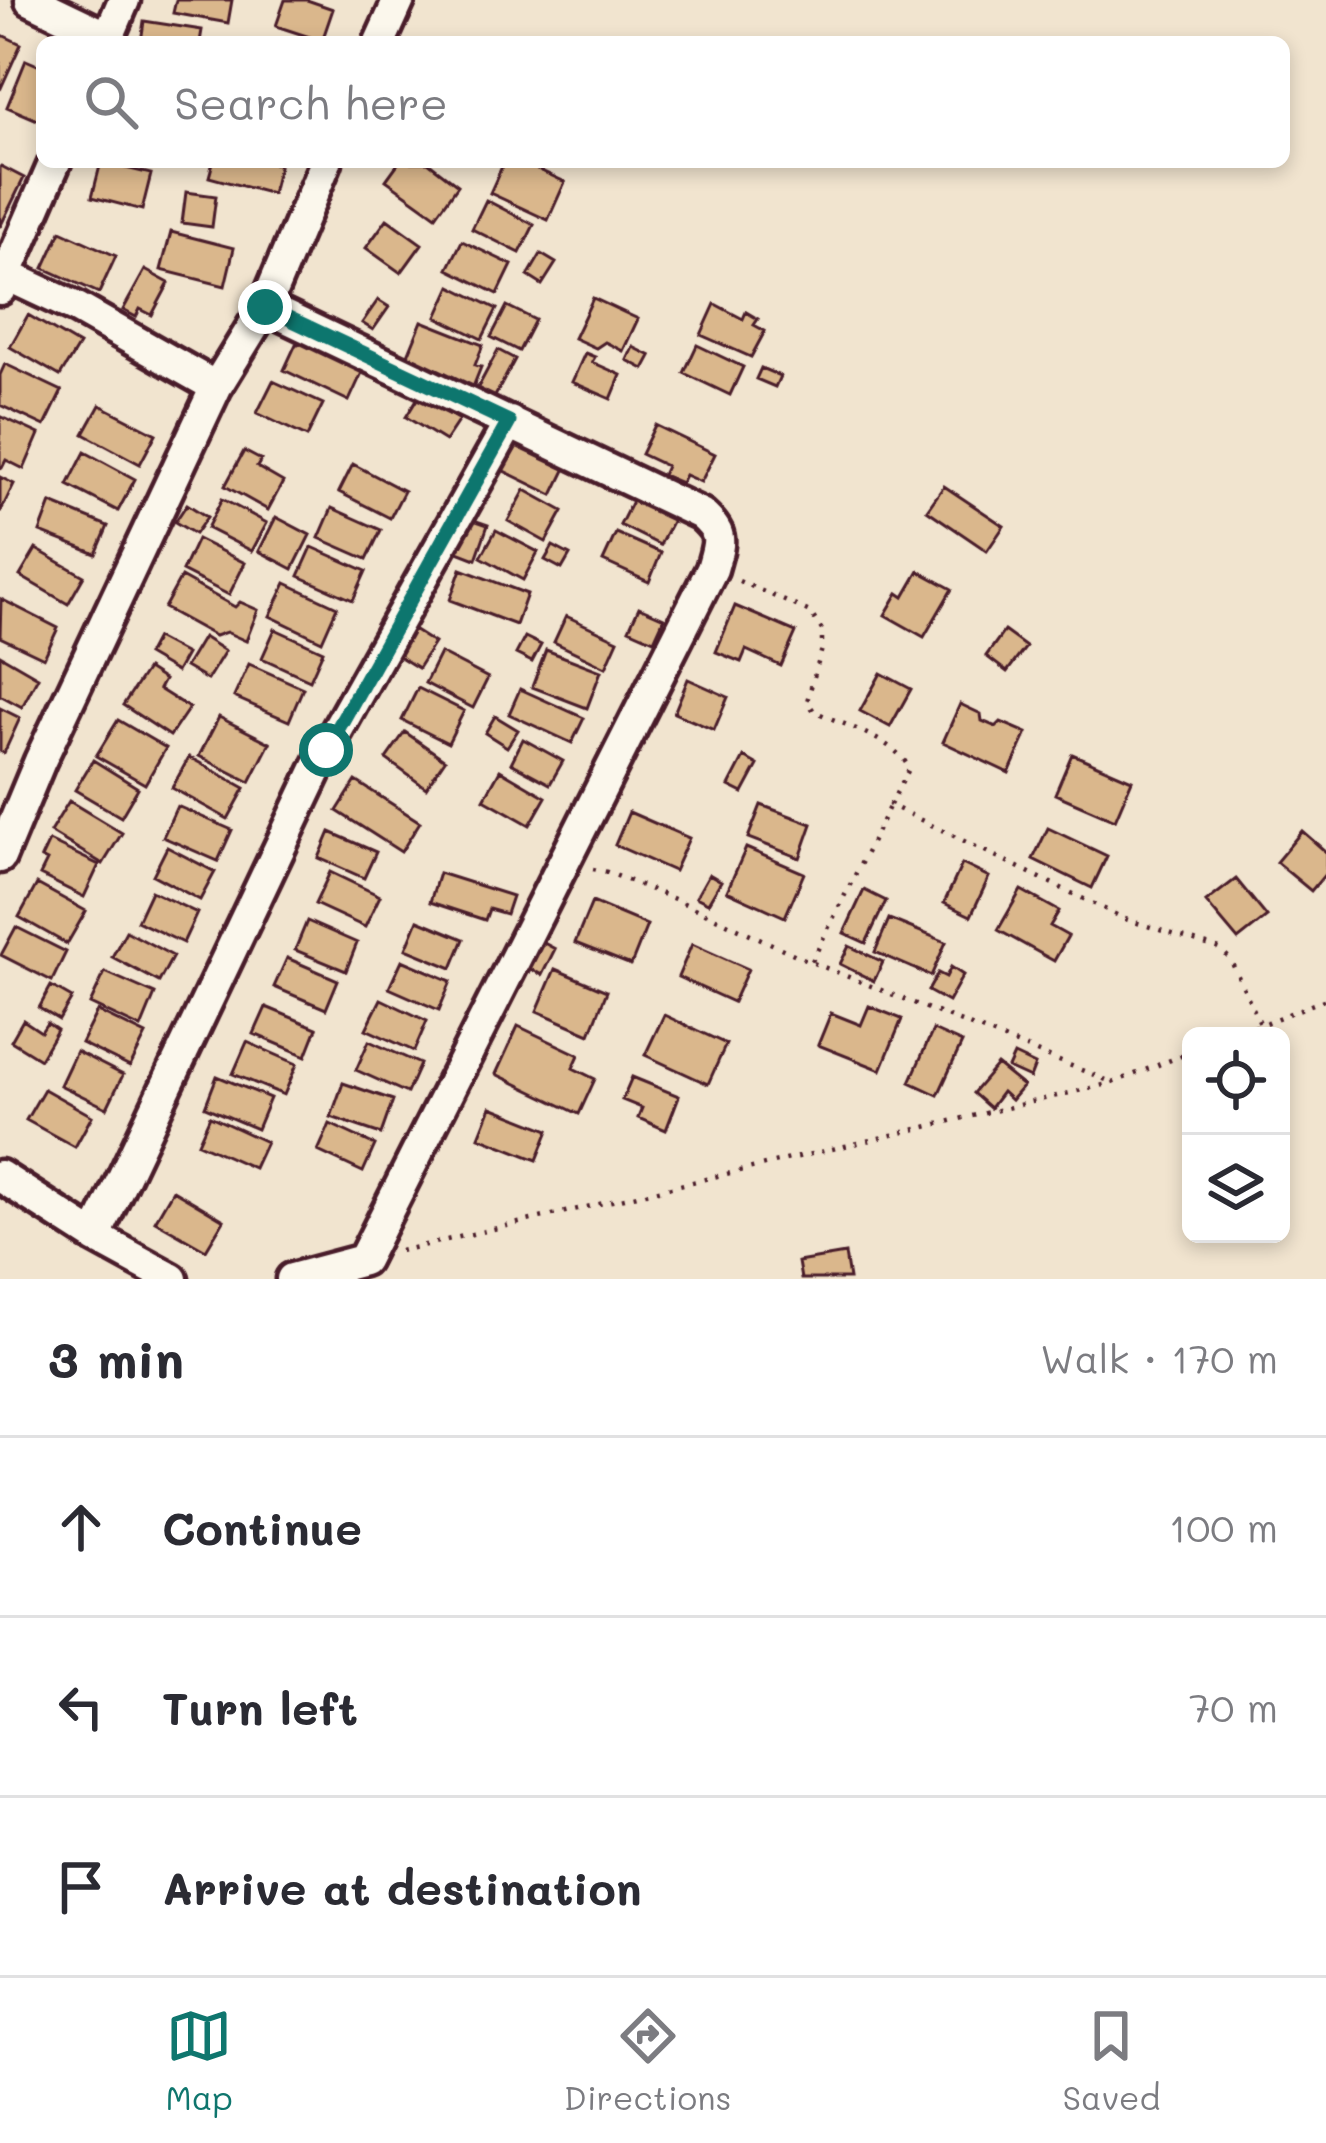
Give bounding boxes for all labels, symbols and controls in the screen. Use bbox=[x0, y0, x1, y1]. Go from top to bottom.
search box bbox=[36, 36, 1290, 168]
icon: search bbox=[78, 69, 144, 135]
text: Search here bbox=[174, 73, 448, 131]
route end bbox=[238, 280, 292, 334]
route start bbox=[299, 723, 353, 777]
map controls bbox=[1182, 1027, 1290, 1243]
button: locate bbox=[1182, 1027, 1290, 1135]
button: layers bbox=[1182, 1135, 1290, 1243]
text: 3 min bbox=[48, 1324, 184, 1391]
text: Walk · 170 m bbox=[1040, 1332, 1278, 1383]
icon: ahead bbox=[48, 1494, 114, 1560]
text: Continue bbox=[162, 1498, 362, 1556]
text: 100 m bbox=[1169, 1501, 1278, 1552]
icon: left bbox=[48, 1674, 114, 1740]
text: Turn left bbox=[162, 1678, 358, 1736]
text: 70 m bbox=[1189, 1681, 1278, 1732]
icon: arrive bbox=[48, 1854, 114, 1920]
text: Arrive at destination bbox=[162, 1858, 642, 1916]
tab: Map bbox=[166, 2003, 233, 2118]
tab: Directions bbox=[564, 2003, 731, 2118]
tab: Saved bbox=[1063, 2003, 1160, 2118]

